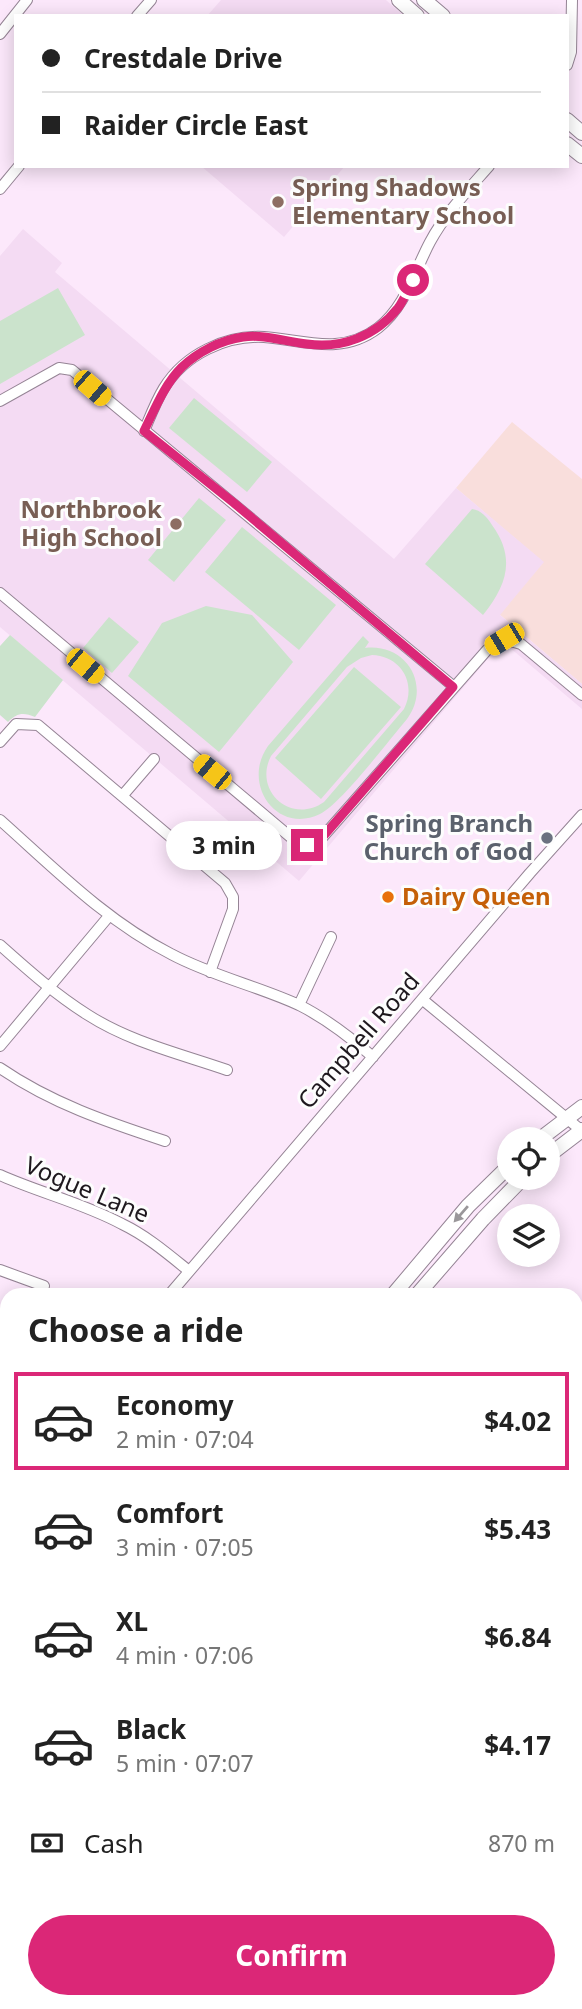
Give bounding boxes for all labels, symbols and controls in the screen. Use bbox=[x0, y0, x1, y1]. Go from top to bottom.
text: Crestdale Drive bbox=[84, 40, 282, 76]
text: Raider Circle East bbox=[84, 107, 308, 143]
place label: Spring Shadows Elementary School bbox=[292, 170, 514, 231]
marker: Spring Shadows Elementary School bbox=[270, 194, 286, 210]
route start bbox=[397, 264, 429, 296]
car bbox=[70, 366, 115, 410]
place label: Northbrook High School bbox=[20, 492, 162, 553]
marker: Northbrook High School bbox=[168, 516, 184, 532]
car bbox=[481, 619, 528, 659]
car bbox=[63, 644, 108, 688]
car bbox=[190, 751, 235, 793]
place label: Spring Branch Church of God bbox=[364, 806, 533, 867]
callout: 3 min bbox=[167, 820, 282, 870]
text: 3 min bbox=[192, 829, 256, 861]
route end bbox=[291, 829, 323, 861]
marker: Spring Branch Church of God bbox=[539, 830, 555, 846]
place label: Dairy Queen bbox=[402, 879, 551, 912]
marker: Dairy Queen bbox=[380, 889, 396, 905]
street label: Campbell Road bbox=[290, 965, 426, 1115]
map controls bbox=[497, 1127, 560, 1267]
button: locate bbox=[497, 1127, 560, 1190]
street label: Vogue Lane bbox=[20, 1148, 155, 1230]
button: layers bbox=[497, 1204, 560, 1267]
one-way arrow bbox=[454, 1206, 469, 1223]
text: Choose a ride bbox=[28, 1308, 244, 1351]
text: Economy bbox=[116, 1387, 234, 1423]
icon: car bbox=[32, 1390, 95, 1453]
text: $4.02 bbox=[484, 1403, 551, 1439]
text: 2 min · 07:04 bbox=[116, 1423, 254, 1455]
text: Comfort bbox=[116, 1495, 224, 1531]
icon: car bbox=[32, 1498, 95, 1561]
text: $5.43 bbox=[484, 1511, 551, 1547]
text: 3 min · 07:05 bbox=[116, 1531, 254, 1563]
text: XL bbox=[116, 1603, 148, 1639]
icon: car bbox=[32, 1606, 95, 1669]
text: $6.84 bbox=[484, 1619, 551, 1655]
text: 4 min · 07:06 bbox=[116, 1639, 254, 1671]
text: Black bbox=[116, 1711, 186, 1747]
icon: car bbox=[32, 1714, 95, 1777]
text: $4.17 bbox=[484, 1727, 551, 1763]
text: 5 min · 07:07 bbox=[116, 1747, 254, 1779]
icon: cash bbox=[28, 1824, 66, 1862]
text: Cash bbox=[84, 1825, 144, 1861]
text: 870 m bbox=[488, 1827, 555, 1859]
button: Confirm bbox=[28, 1915, 555, 1995]

